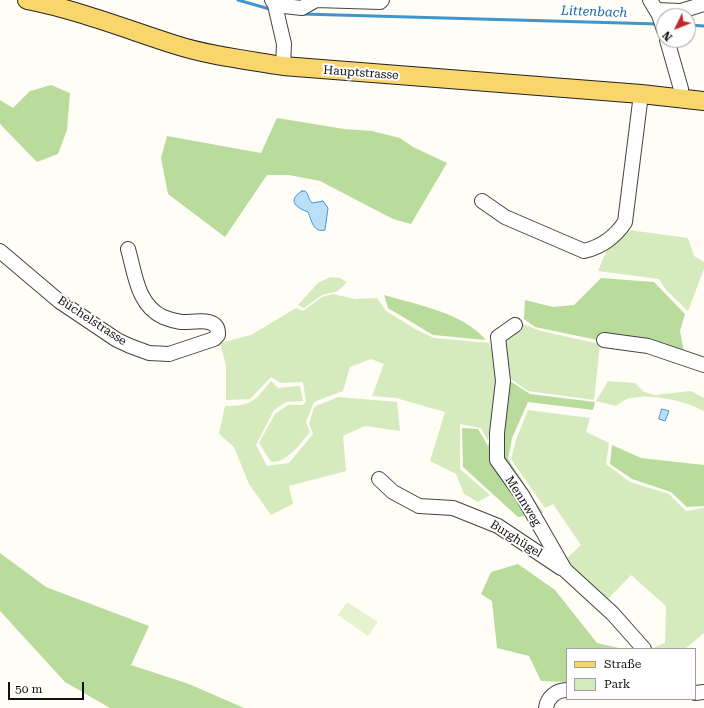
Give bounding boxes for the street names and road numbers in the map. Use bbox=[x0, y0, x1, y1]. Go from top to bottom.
street label: Hauptstrasse bbox=[323, 63, 399, 83]
street label: Büchelstrasse bbox=[55, 293, 129, 349]
street label: Mennweg bbox=[502, 473, 544, 529]
street label: Burghügel bbox=[487, 517, 545, 561]

